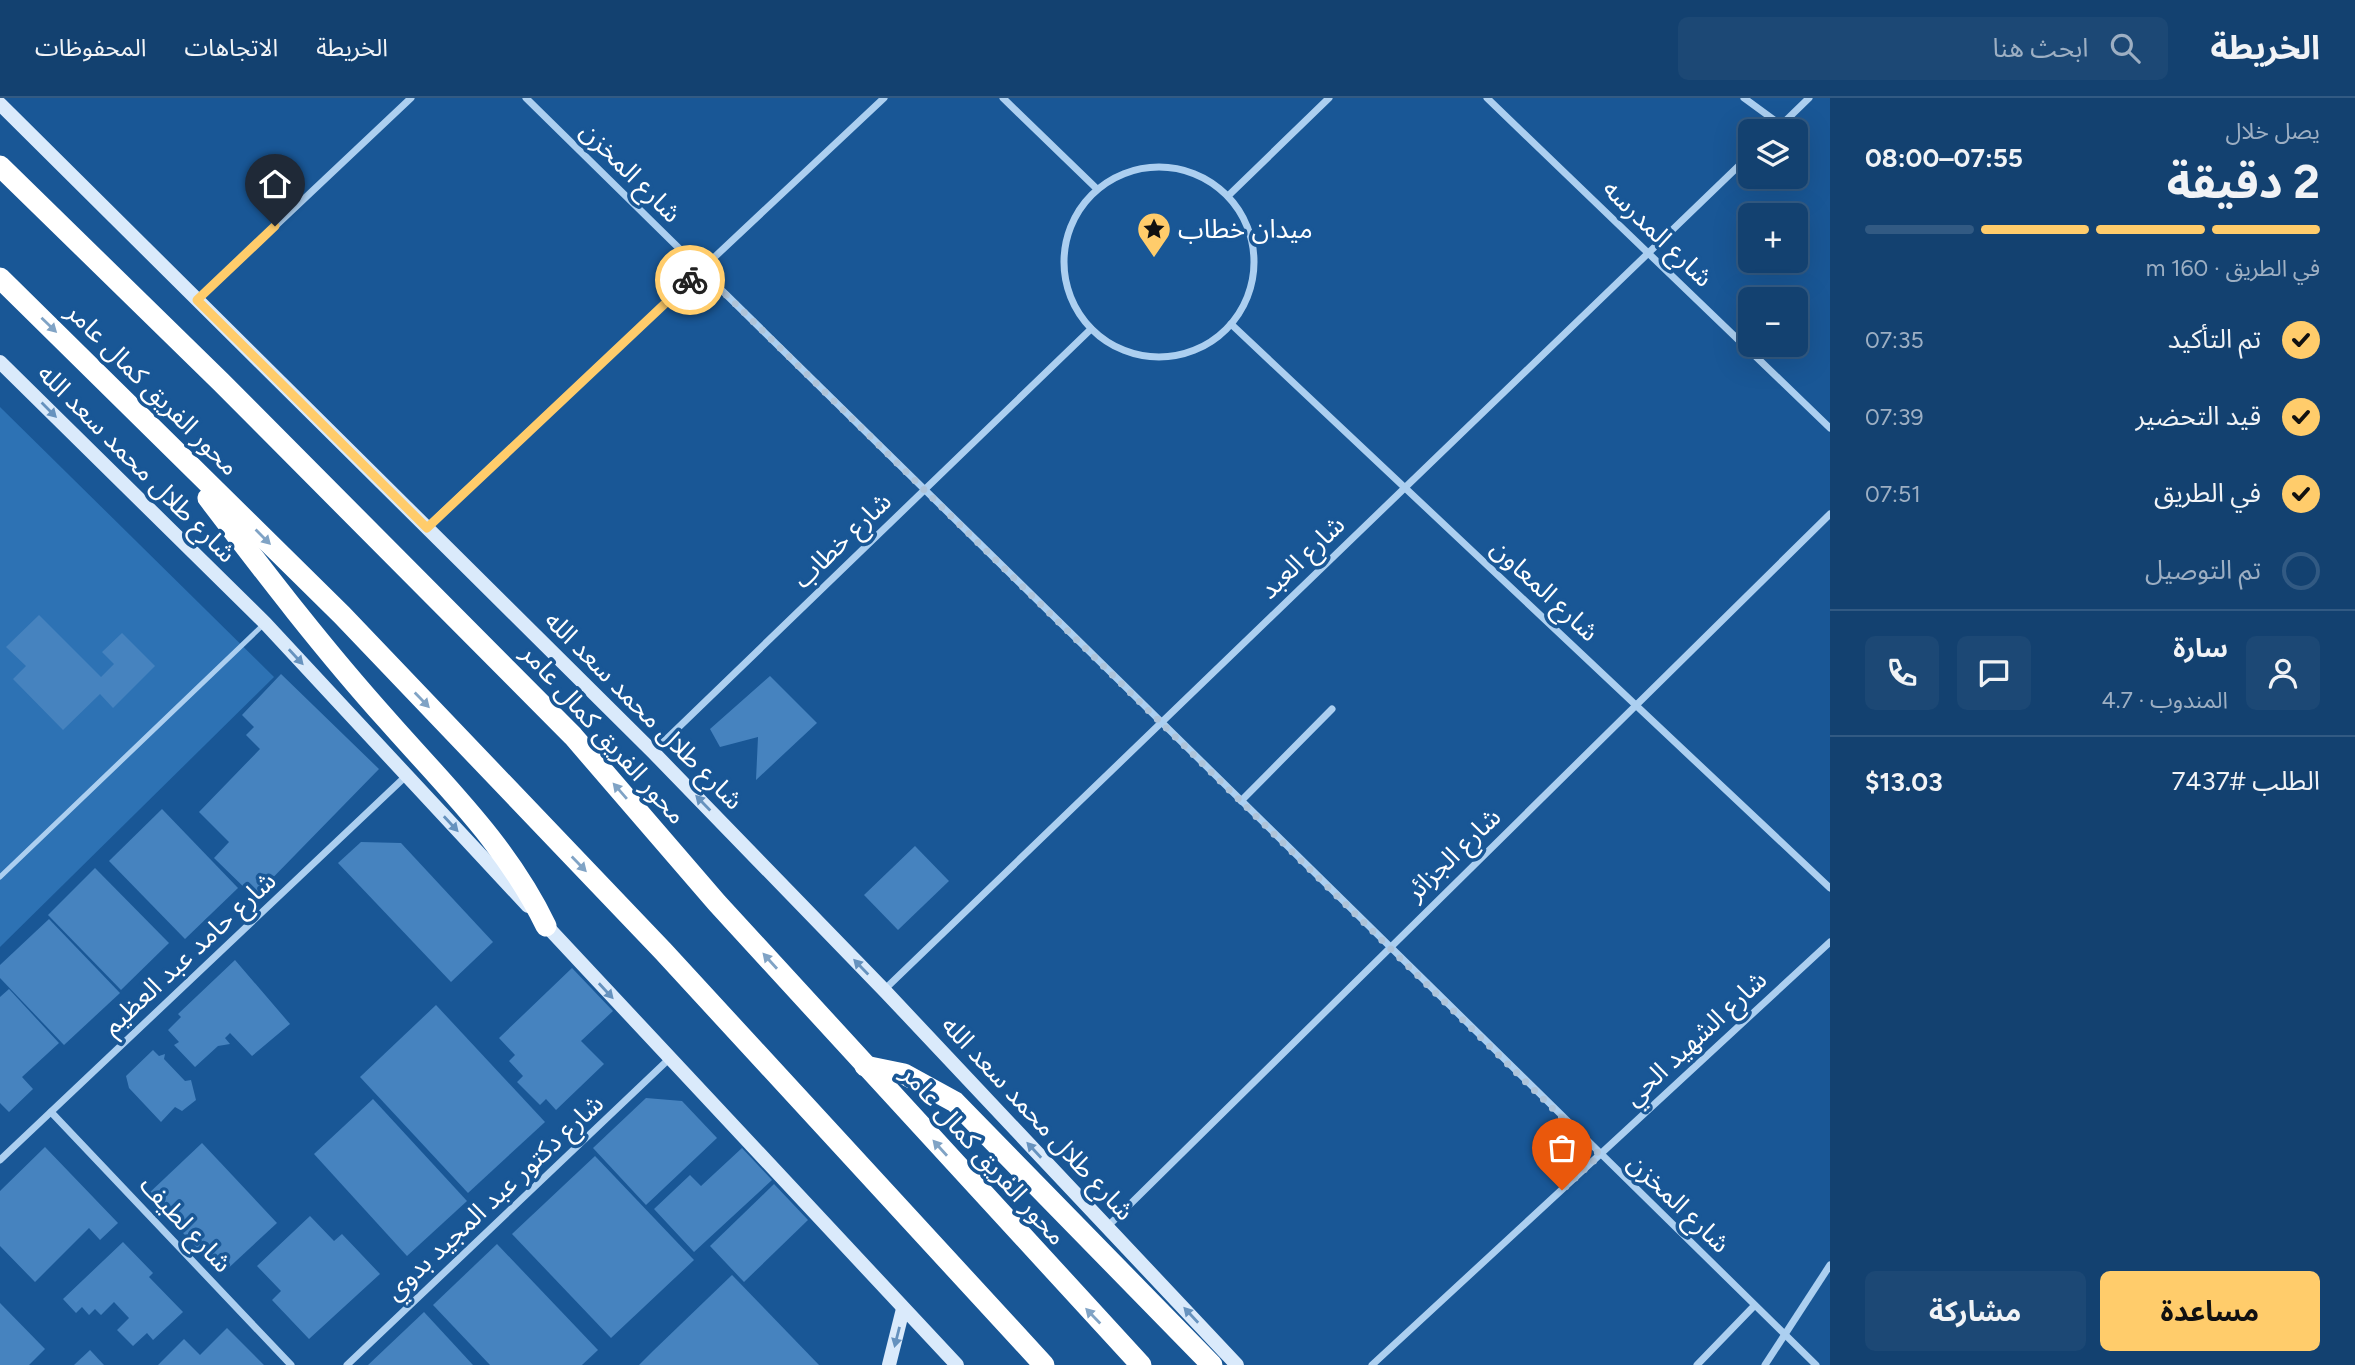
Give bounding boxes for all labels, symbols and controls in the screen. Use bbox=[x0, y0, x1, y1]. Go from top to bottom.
search box bbox=[1678, 17, 2168, 80]
text: الخريطة bbox=[2210, 28, 2320, 67]
icon: search bbox=[2106, 29, 2144, 67]
text: ابحث هنا bbox=[1992, 32, 2088, 64]
text: المحفوظات bbox=[35, 33, 146, 62]
text: الاتجاهات bbox=[184, 33, 278, 62]
text: الخريطة bbox=[316, 33, 388, 62]
street label: شارع المخزن bbox=[572, 115, 688, 231]
text: يصل خلال bbox=[2226, 117, 2320, 145]
map controls bbox=[1738, 119, 1808, 357]
button: layers bbox=[1738, 119, 1808, 189]
text: 07:55–08:00 bbox=[1865, 142, 2023, 174]
pin bbox=[245, 154, 305, 226]
text: 2 دقيقة bbox=[2167, 154, 2320, 210]
icon: home bbox=[256, 165, 294, 203]
street label: شارع المدرسه bbox=[1594, 173, 1720, 296]
button: + bbox=[1738, 203, 1808, 273]
place icon: ميدان خطاب bbox=[1135, 210, 1173, 259]
place label: ميدان خطاب bbox=[1178, 213, 1313, 245]
courier bbox=[655, 245, 725, 315]
text: في الطريق · 160 m bbox=[2146, 254, 2320, 282]
icon: bike bbox=[671, 261, 709, 299]
button: − bbox=[1738, 287, 1808, 357]
street label: محور الفريق كمال عامر bbox=[59, 295, 246, 482]
one-way arrow bbox=[40, 317, 57, 334]
icon: check bbox=[2282, 321, 2320, 359]
text: تم التأكيد bbox=[2168, 323, 2261, 355]
text: 07:35 bbox=[1865, 326, 1924, 354]
street label: شارع طلال محمد سعد الله bbox=[29, 357, 243, 571]
icon: check bbox=[2282, 398, 2320, 436]
text: قيد التحضير bbox=[2136, 400, 2261, 432]
one-way arrow bbox=[40, 401, 56, 418]
text: 07:39 bbox=[1865, 403, 1923, 431]
icon: check bbox=[2282, 475, 2320, 513]
text: في الطريق bbox=[2154, 477, 2261, 509]
text: 07:51 bbox=[1865, 480, 1921, 508]
street label: شارع خطاب bbox=[786, 485, 900, 597]
street label: شارع العبد bbox=[1253, 509, 1353, 608]
one-way arrow bbox=[254, 528, 270, 545]
street label: شارع المعاون bbox=[1482, 532, 1606, 650]
text: تم التوصيل bbox=[2145, 554, 2261, 586]
street label: شارع طلال محمد سعد الله bbox=[536, 604, 750, 818]
text: سارة bbox=[2173, 632, 2228, 664]
button: phone bbox=[1865, 636, 1939, 710]
button: chat bbox=[1957, 636, 2031, 710]
button: person bbox=[2246, 636, 2320, 710]
street label: محور الفريق كمال عامر bbox=[514, 637, 693, 831]
one-way arrow bbox=[288, 648, 304, 665]
text: المندوب · 4.7 bbox=[2101, 686, 2228, 714]
one-way arrow bbox=[414, 691, 430, 708]
text: الطلب #7437 bbox=[2171, 765, 2320, 797]
text: $13.03 bbox=[1865, 766, 1943, 798]
one-way arrow bbox=[613, 782, 628, 799]
one-way arrow bbox=[695, 796, 712, 812]
street label: شارع الجزائر bbox=[1398, 801, 1509, 910]
one-way arrow bbox=[443, 815, 459, 832]
one-way arrow bbox=[571, 855, 587, 872]
street label: شارع حامد عبد العظيم bbox=[96, 864, 285, 1044]
one-way arrow bbox=[763, 953, 779, 970]
one-way arrow bbox=[854, 959, 870, 976]
street label: شارع الشهيد الحي bbox=[1617, 964, 1776, 1115]
one-way arrow bbox=[598, 982, 614, 1000]
street label: شارع طلال محمد سعد الله bbox=[933, 1009, 1141, 1229]
street label: محور الفريق كمال عامر bbox=[894, 1058, 1073, 1252]
street label: شارع دكتور عبد المجيد بدوي bbox=[378, 1087, 613, 1310]
pin bbox=[1532, 1118, 1592, 1190]
icon: bag bbox=[1543, 1129, 1581, 1167]
one-way arrow bbox=[932, 1139, 948, 1157]
one-way arrow bbox=[1027, 1142, 1043, 1159]
street label: شارع المخزن bbox=[1619, 1146, 1737, 1262]
street label: شارع لطيف bbox=[131, 1169, 239, 1281]
button: مشاركة bbox=[1865, 1271, 2086, 1351]
button: مساعدة bbox=[2100, 1271, 2320, 1351]
one-way arrow bbox=[1183, 1307, 1199, 1324]
one-way arrow bbox=[1086, 1308, 1102, 1325]
one-way arrow bbox=[891, 1327, 902, 1349]

